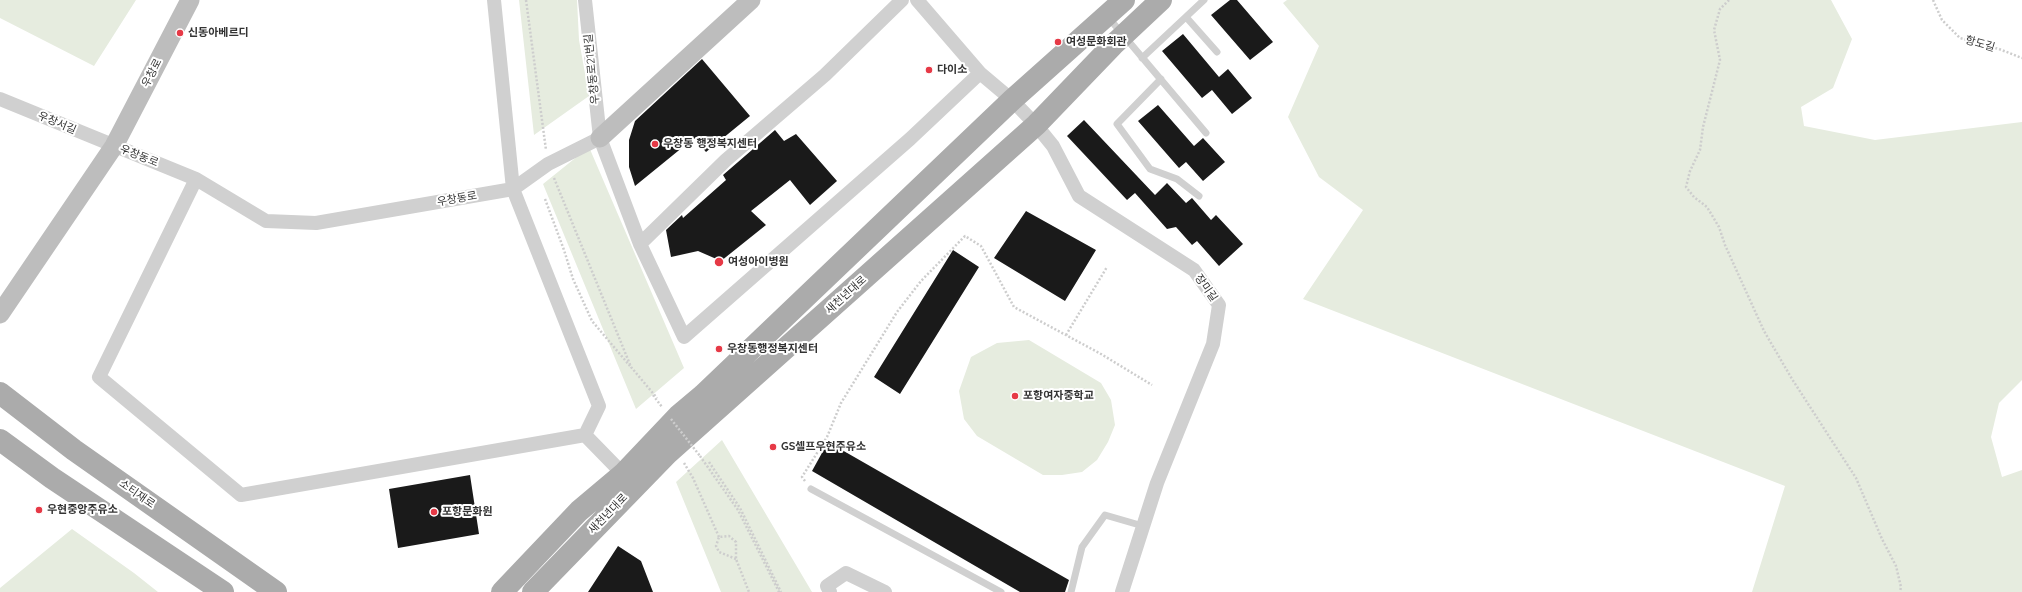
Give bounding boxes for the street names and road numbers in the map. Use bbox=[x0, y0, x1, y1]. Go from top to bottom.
street label: 우창동로21번길 bbox=[582, 33, 602, 105]
street label: 항도길 bbox=[1964, 33, 1996, 55]
street label: 우창로 bbox=[139, 56, 165, 90]
street label: 우창서길 bbox=[36, 109, 78, 137]
street label: 우창동로 bbox=[118, 142, 160, 170]
street label: 우창동로 bbox=[436, 189, 478, 209]
street label: 장미길 bbox=[1192, 272, 1220, 304]
street label: 새천년대로 bbox=[823, 273, 869, 317]
street label: 소티재로 bbox=[117, 477, 157, 511]
street label: 새천년대로 bbox=[586, 491, 630, 537]

